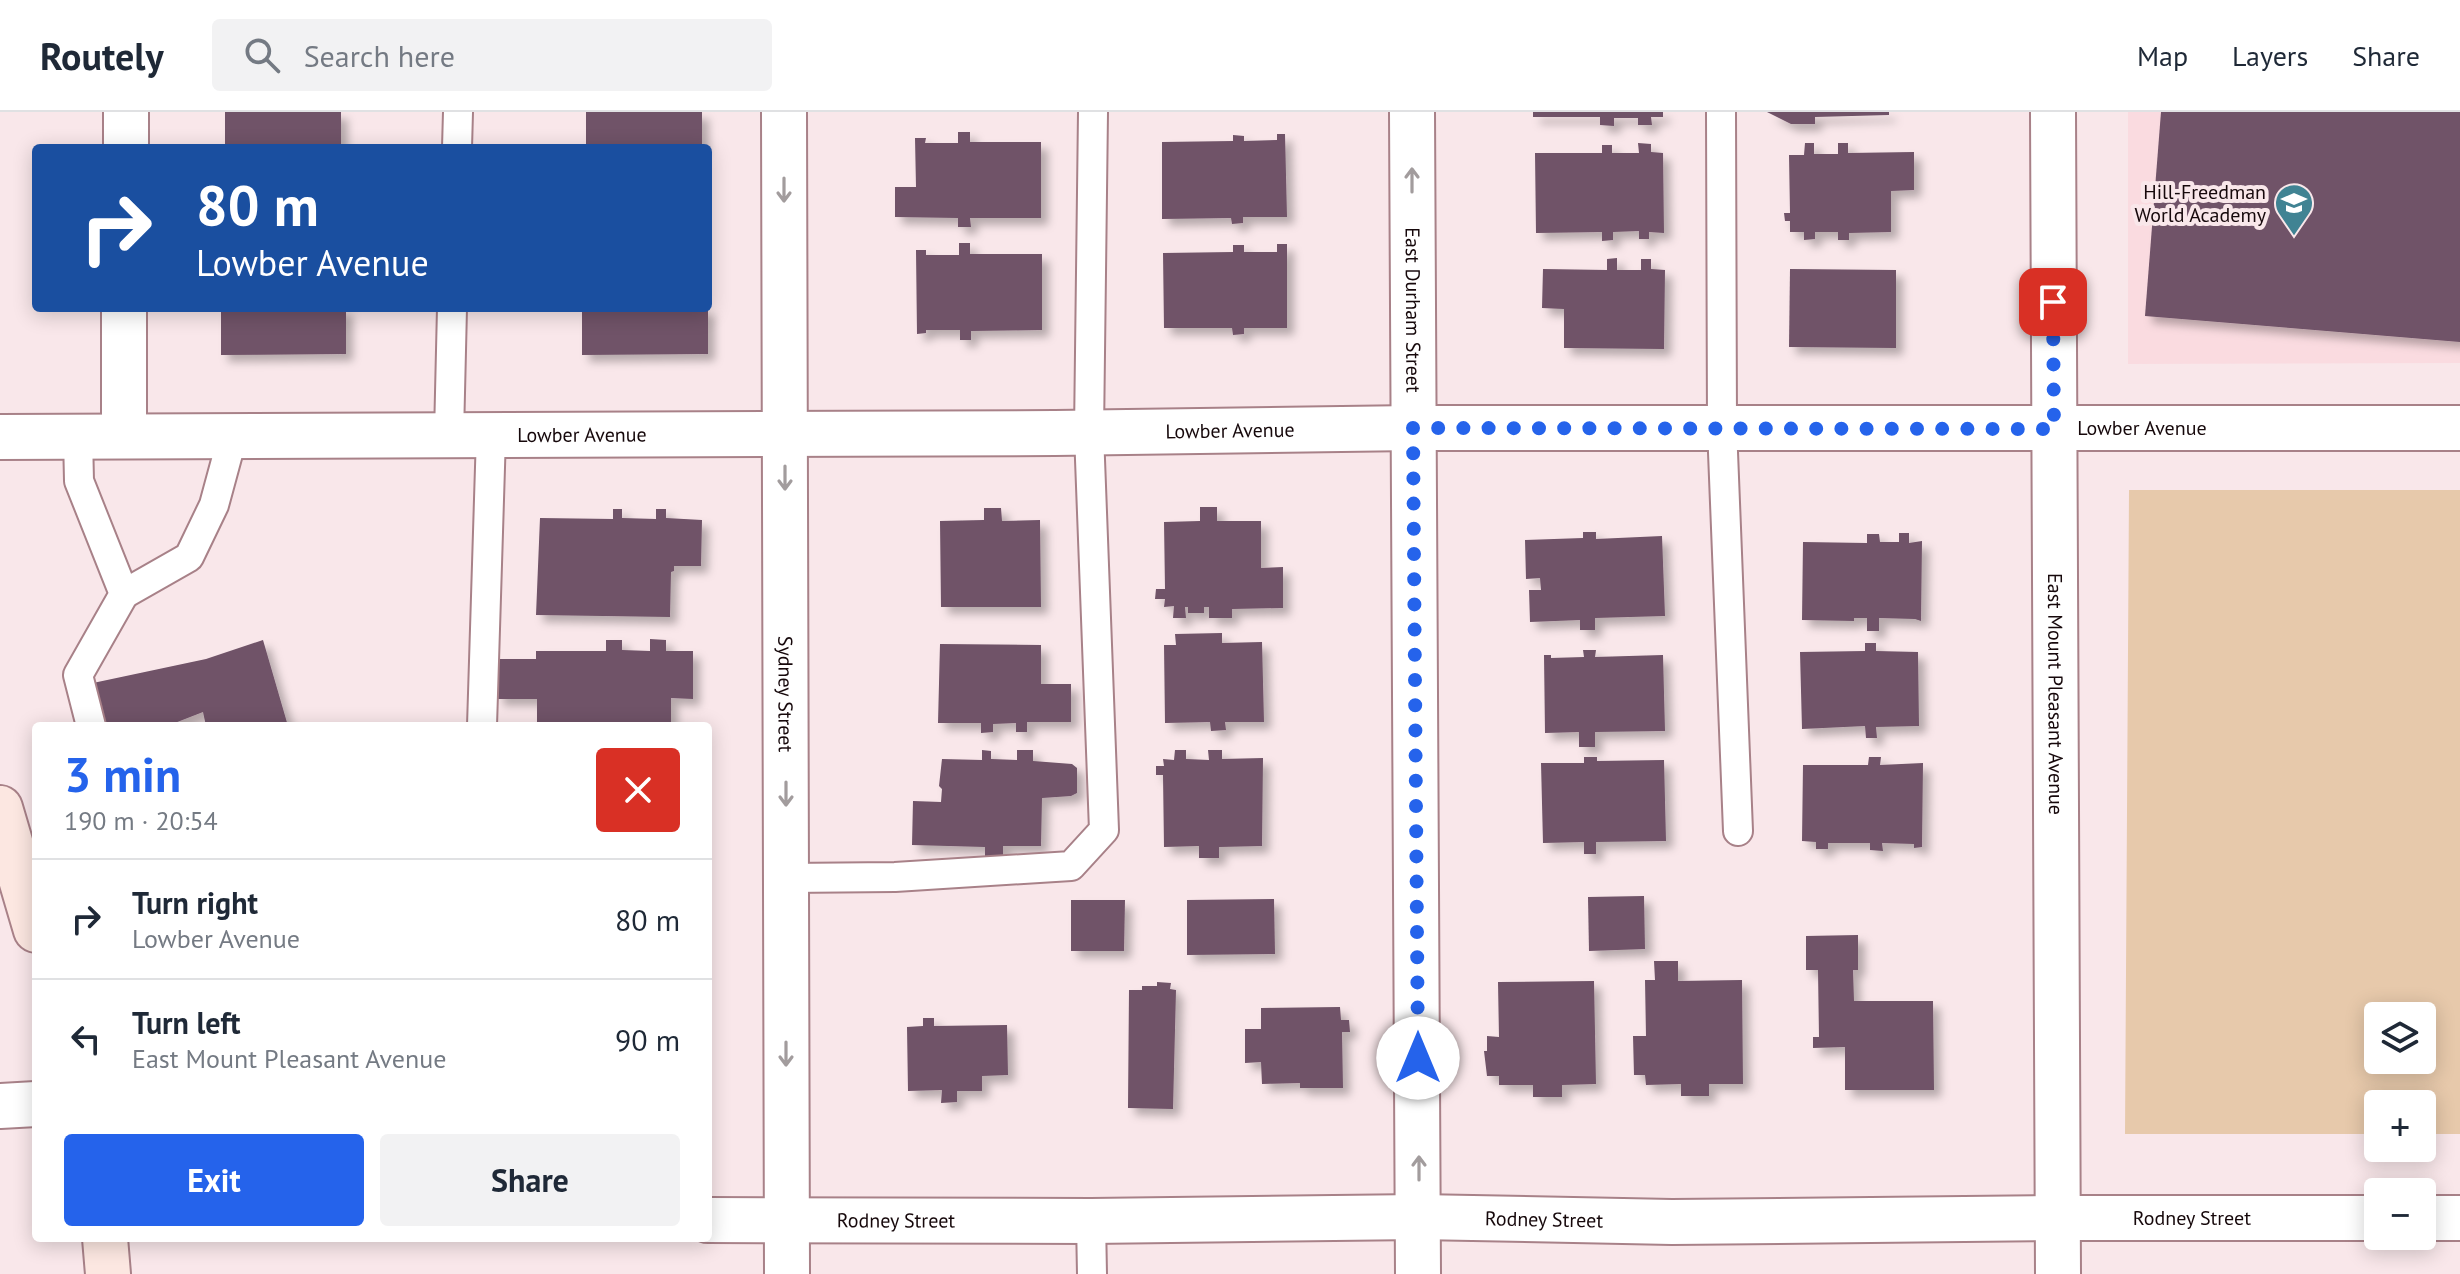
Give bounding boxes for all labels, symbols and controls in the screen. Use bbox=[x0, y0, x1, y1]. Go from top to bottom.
search box bbox=[212, 19, 772, 91]
text: Routely bbox=[40, 31, 164, 80]
icon: search bbox=[240, 33, 284, 77]
text: Search here bbox=[304, 36, 455, 75]
text: Map bbox=[2137, 37, 2188, 74]
text: Layers bbox=[2232, 37, 2308, 74]
text: Share bbox=[2352, 37, 2420, 74]
one-way arrow bbox=[1404, 167, 1420, 194]
text: 80 m bbox=[196, 169, 319, 241]
icon: right bbox=[64, 176, 168, 280]
one-way arrow bbox=[776, 176, 792, 203]
place label: Hill-Freedman World Academy bbox=[2135, 179, 2267, 228]
school or university icon: Hill-Freedman World Academy bbox=[2273, 182, 2315, 237]
street label: East Durham Street bbox=[1400, 227, 1426, 393]
text: Lowber Avenue bbox=[196, 239, 429, 286]
pin bbox=[2019, 268, 2087, 336]
icon: arrive bbox=[2031, 280, 2075, 324]
street label: Lowber Avenue bbox=[2077, 415, 2207, 441]
street label: Lowber Avenue bbox=[1165, 417, 1295, 444]
street label: Lowber Avenue bbox=[517, 422, 647, 448]
one-way arrow bbox=[777, 464, 793, 491]
street label: East Mount Pleasant Avenue bbox=[2042, 573, 2069, 815]
street label: Sydney Street bbox=[772, 636, 799, 752]
text: 3 min bbox=[64, 743, 181, 805]
button: close bbox=[596, 748, 680, 832]
one-way arrow bbox=[778, 780, 794, 807]
text: 190 m · 20:54 bbox=[64, 804, 218, 837]
text: Turn right bbox=[132, 883, 258, 922]
icon: right bbox=[64, 897, 108, 941]
text: 80 m bbox=[615, 900, 680, 939]
text: Lowber Avenue bbox=[132, 922, 300, 955]
map controls bbox=[2364, 1002, 2436, 1250]
button: layers bbox=[2364, 1002, 2436, 1074]
text: Turn left bbox=[132, 1003, 240, 1042]
position arrow bbox=[1376, 1016, 1460, 1100]
icon: left bbox=[64, 1017, 108, 1061]
text: 90 m bbox=[615, 1020, 680, 1059]
one-way arrow bbox=[778, 1040, 794, 1067]
text: East Mount Pleasant Avenue bbox=[132, 1042, 446, 1075]
button: + bbox=[2364, 1090, 2436, 1162]
button: Exit bbox=[64, 1134, 364, 1226]
button: Share bbox=[380, 1134, 680, 1226]
one-way arrow bbox=[1411, 1155, 1427, 1182]
button: − bbox=[2364, 1178, 2436, 1250]
street label: Rodney Street bbox=[1485, 1205, 1604, 1234]
street label: Rodney Street bbox=[2133, 1205, 2251, 1231]
street label: Rodney Street bbox=[837, 1207, 955, 1234]

